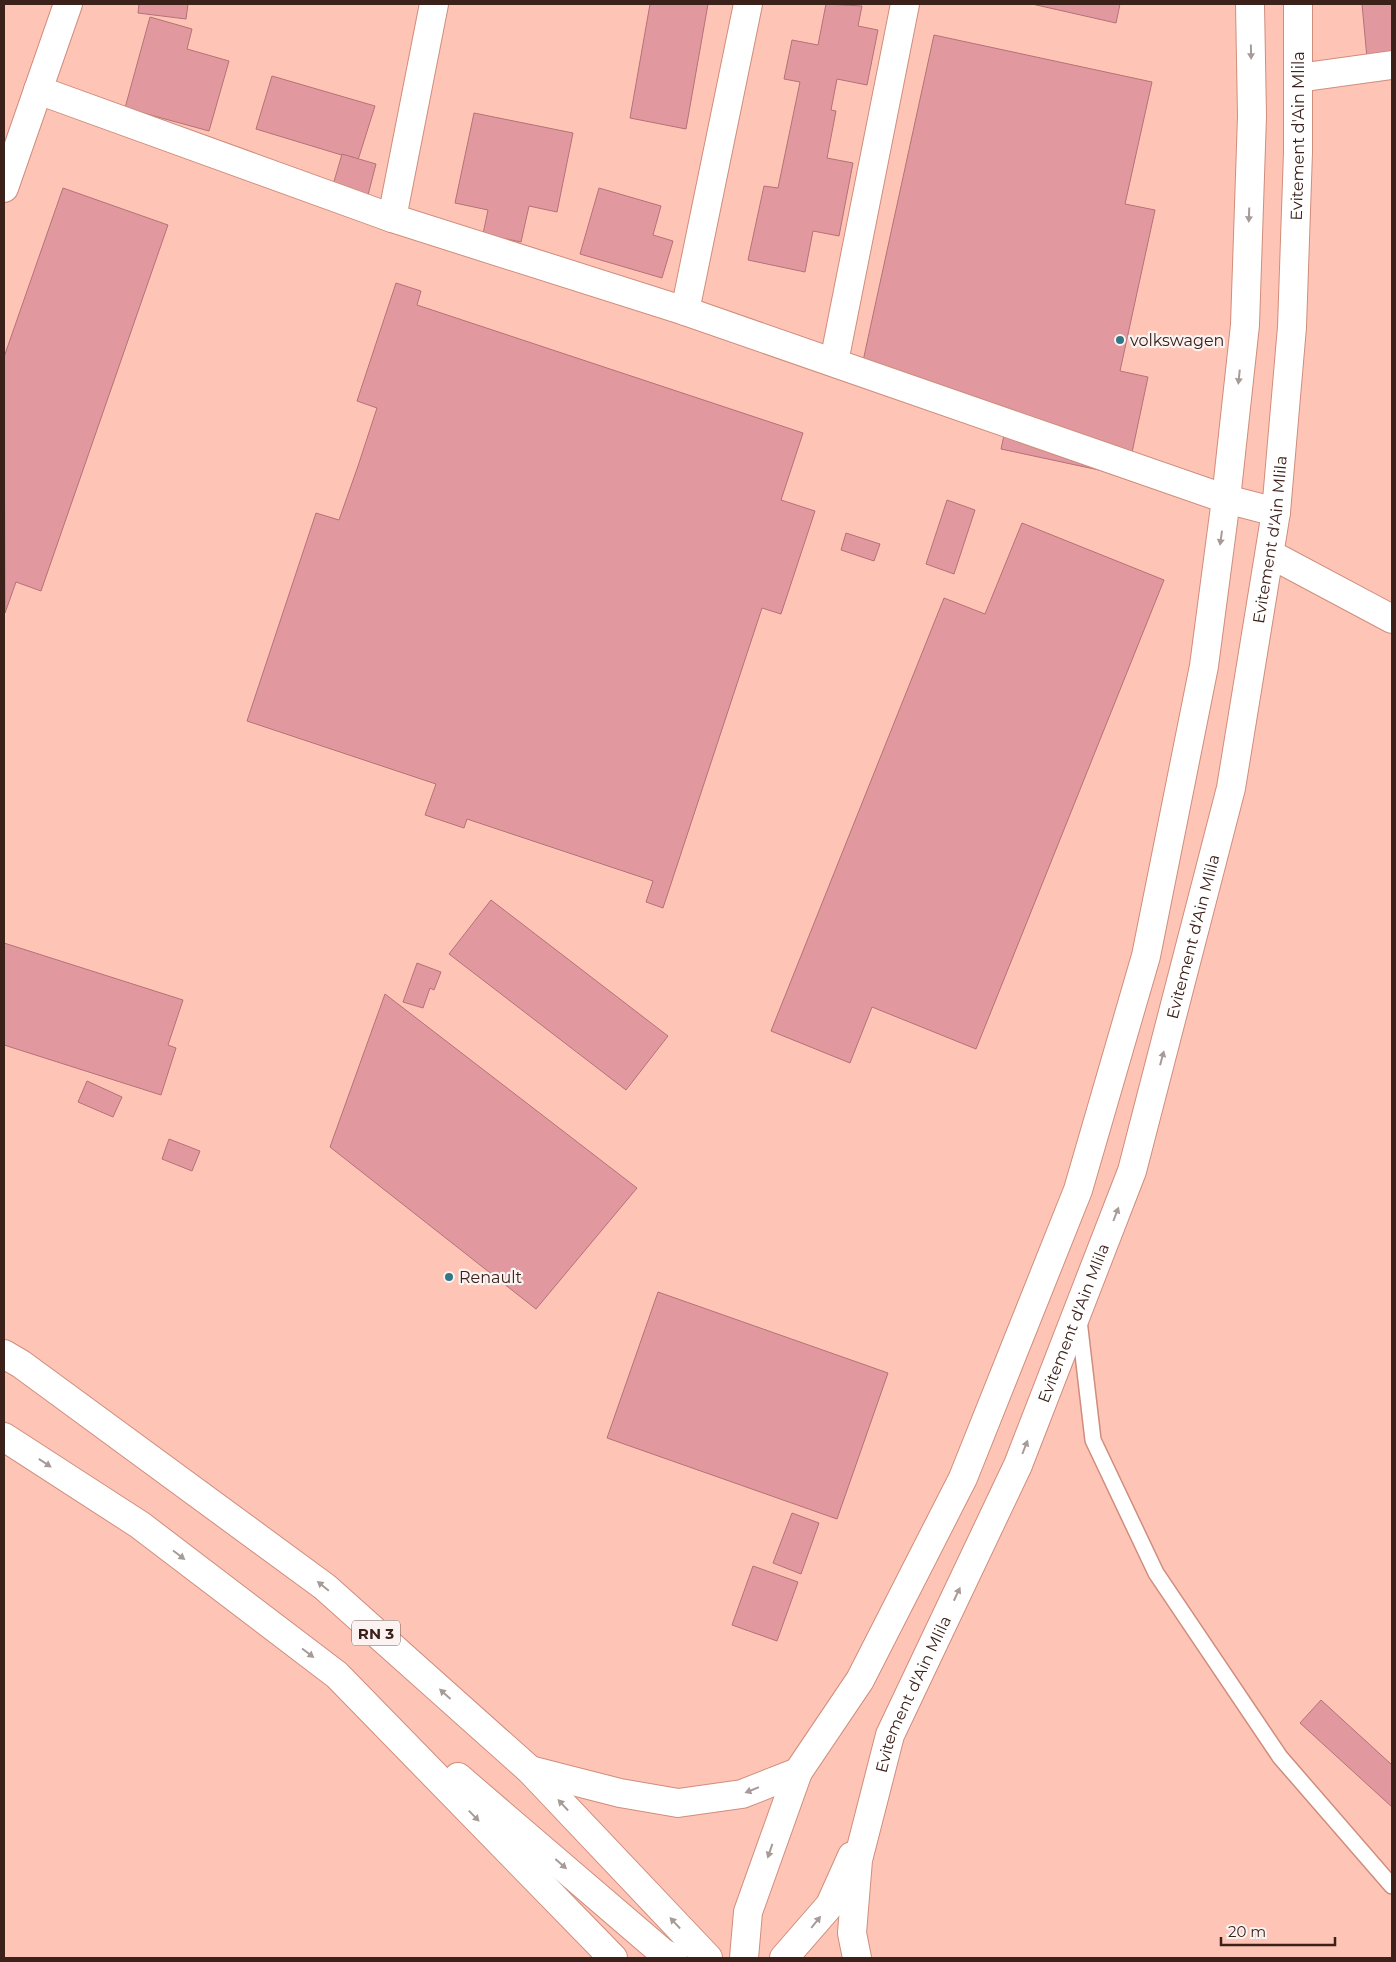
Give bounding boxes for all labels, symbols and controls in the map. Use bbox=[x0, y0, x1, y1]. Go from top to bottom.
one-way arrow bbox=[1247, 45, 1255, 61]
street label: Evitement d'Ain Mlila bbox=[1286, 51, 1308, 221]
one-way arrow bbox=[1244, 207, 1252, 223]
place label: volkswagen bbox=[1130, 331, 1224, 350]
marker: volkswagen bbox=[1114, 334, 1126, 346]
one-way arrow bbox=[1235, 369, 1243, 385]
street label: Evitement d'Ain Mlila bbox=[1248, 455, 1290, 625]
one-way arrow bbox=[1217, 531, 1225, 547]
street label: Evitement d'Ain Mlila bbox=[1162, 852, 1223, 1021]
one-way arrow bbox=[1159, 1051, 1167, 1066]
one-way arrow bbox=[1112, 1206, 1120, 1221]
street label: Evitement d'Ain Mlila bbox=[1034, 1241, 1113, 1405]
place label: Renault bbox=[459, 1268, 522, 1287]
marker: Renault bbox=[443, 1271, 455, 1283]
one-way arrow bbox=[1021, 1439, 1029, 1454]
one-way arrow bbox=[38, 1459, 51, 1468]
one-way arrow bbox=[172, 1549, 185, 1560]
one-way arrow bbox=[317, 1580, 330, 1591]
one-way arrow bbox=[953, 1587, 961, 1601]
street label: Evitement d'Ain Mlila bbox=[871, 1613, 955, 1775]
road number: RN 3 bbox=[352, 1620, 400, 1646]
one-way arrow bbox=[301, 1648, 314, 1659]
one-way arrow bbox=[439, 1688, 451, 1700]
one-way arrow bbox=[745, 1787, 760, 1794]
one-way arrow bbox=[557, 1799, 569, 1811]
one-way arrow bbox=[468, 1809, 480, 1821]
one-way arrow bbox=[766, 1844, 774, 1859]
one-way arrow bbox=[555, 1858, 567, 1870]
scale bar bbox=[1221, 1914, 1335, 1946]
one-way arrow bbox=[811, 1916, 822, 1929]
one-way arrow bbox=[669, 1917, 681, 1929]
text: 20 m bbox=[1228, 1922, 1266, 1941]

